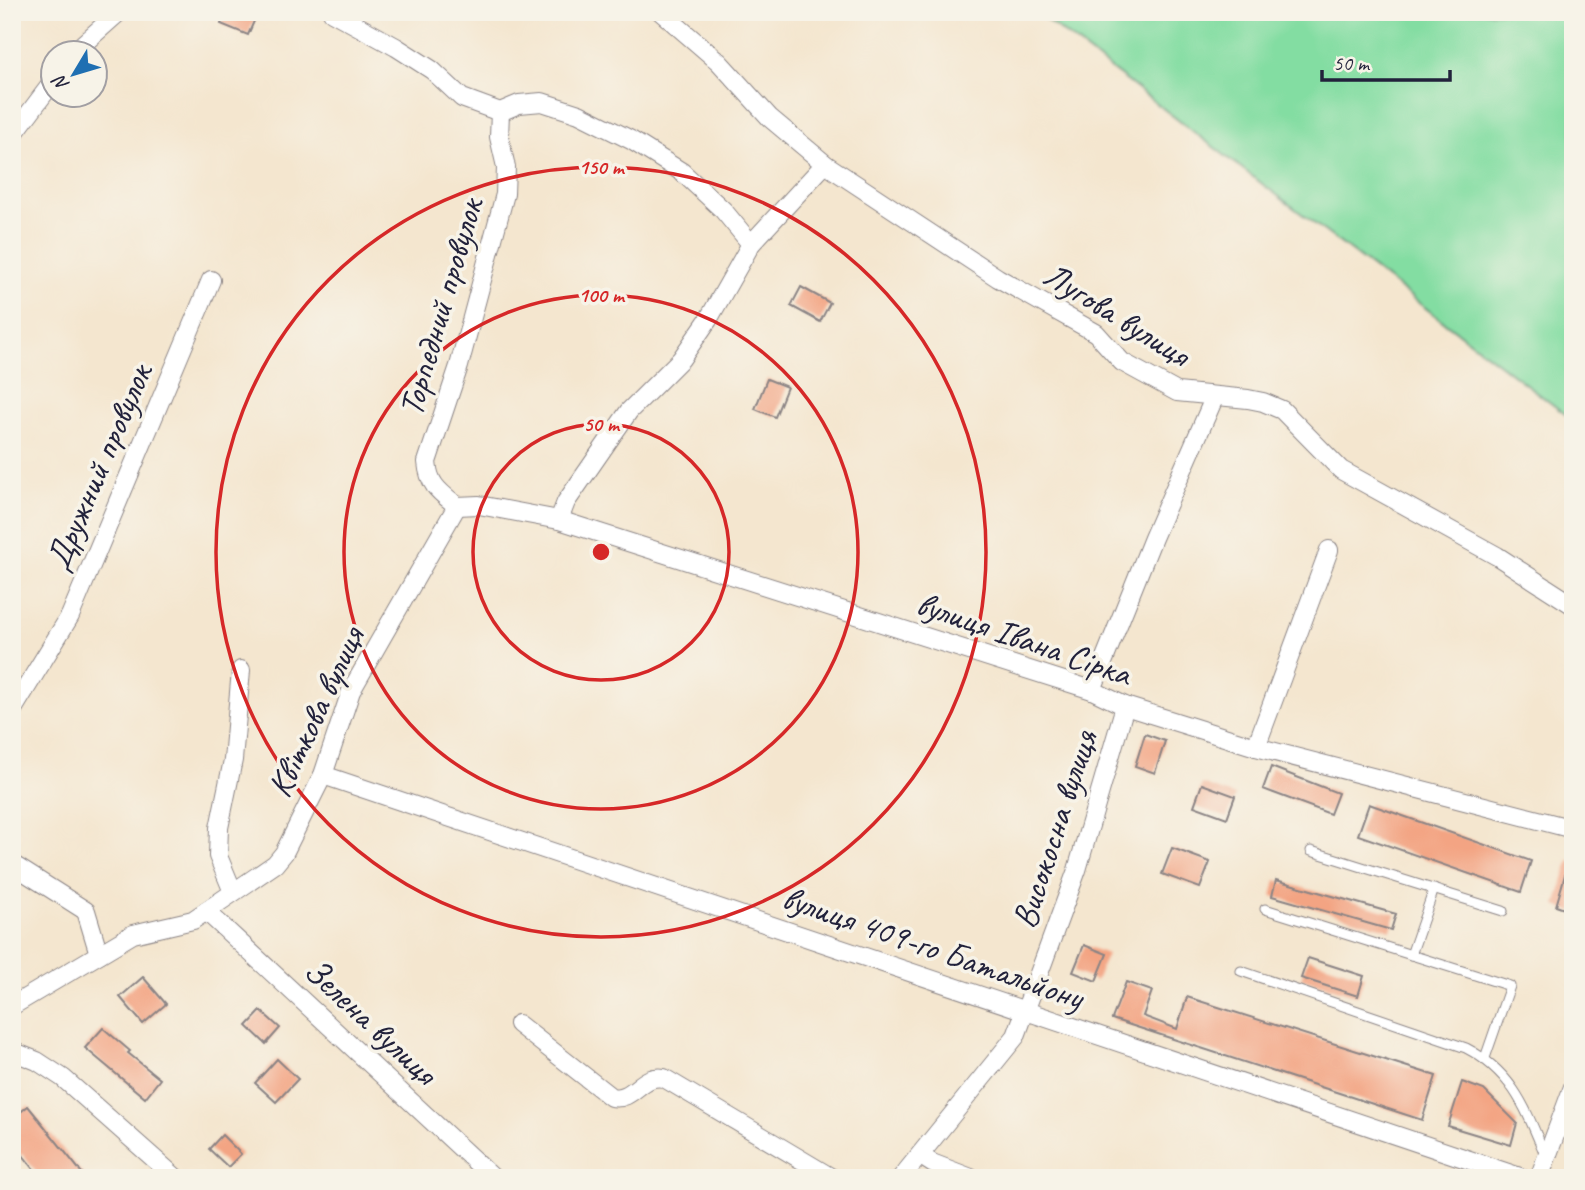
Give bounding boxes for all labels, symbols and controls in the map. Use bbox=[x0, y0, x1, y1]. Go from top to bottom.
north arrow bbox=[38, 38, 108, 108]
scale bar bbox=[1322, 38, 1450, 82]
text: 50 m bbox=[1333, 50, 1371, 76]
text: N bbox=[46, 69, 74, 96]
text: 150 m bbox=[578, 154, 626, 180]
street label: Торпедний провулок bbox=[388, 190, 494, 421]
street label: Лугова вулиця bbox=[1035, 252, 1201, 378]
text: 100 m bbox=[578, 282, 626, 308]
street label: Дружний провулок bbox=[35, 354, 163, 577]
text: 50 m bbox=[583, 411, 621, 437]
centre of rings bbox=[589, 540, 613, 564]
street label: вулиця Івана Сірка bbox=[911, 581, 1139, 697]
street label: Квіткова вулиця bbox=[257, 618, 375, 804]
street label: Високосна вулиця bbox=[1001, 724, 1108, 934]
street label: вулиця 409-го Батальйону bbox=[777, 875, 1091, 1021]
street label: Зелена вулиця bbox=[295, 948, 449, 1097]

